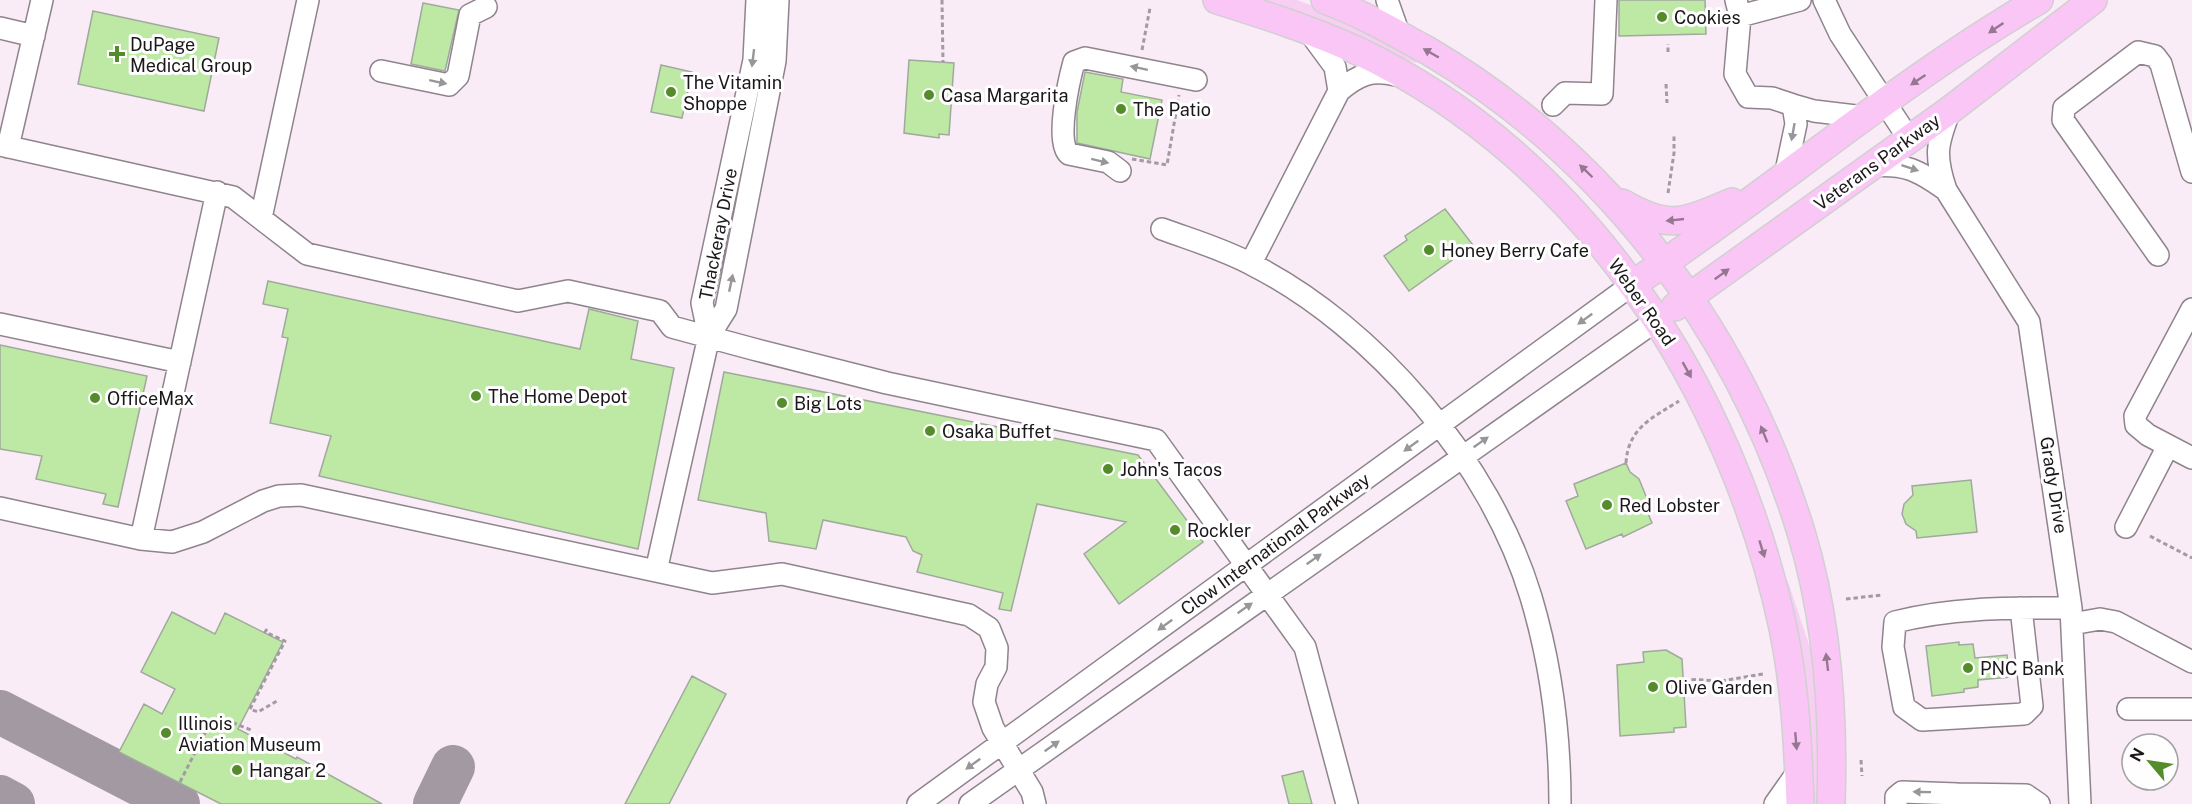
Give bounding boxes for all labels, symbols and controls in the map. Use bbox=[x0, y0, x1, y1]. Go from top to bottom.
place label: Cookies bbox=[1674, 7, 1741, 28]
marker: Cookies bbox=[1655, 10, 1669, 24]
one-way arrow bbox=[1987, 23, 2004, 34]
place label: DuPage Medical Group bbox=[130, 34, 252, 76]
marker: DuPage Medical Group bbox=[108, 45, 126, 63]
one-way arrow bbox=[1422, 48, 1439, 58]
one-way arrow bbox=[748, 49, 758, 68]
one-way arrow bbox=[1130, 63, 1148, 73]
place label: The Vitamin Shoppe bbox=[683, 72, 782, 114]
one-way arrow bbox=[1910, 74, 1926, 85]
one-way arrow bbox=[429, 78, 448, 88]
marker: The Vitamin Shoppe bbox=[664, 85, 678, 99]
place label: Casa Margarita bbox=[941, 85, 1068, 106]
marker: Casa Margarita bbox=[922, 88, 936, 102]
place label: The Patio bbox=[1133, 99, 1211, 120]
marker: The Patio bbox=[1114, 102, 1128, 116]
street label: Veterans Parkway bbox=[1810, 109, 1944, 215]
one-way arrow bbox=[1789, 123, 1798, 142]
one-way arrow bbox=[1091, 157, 1109, 167]
one-way arrow bbox=[1901, 164, 1919, 174]
one-way arrow bbox=[1579, 165, 1593, 179]
street label: Thackeray Drive bbox=[695, 166, 741, 302]
one-way arrow bbox=[1665, 215, 1684, 225]
place label: Honey Berry Cafe bbox=[1441, 240, 1589, 261]
marker: Honey Berry Cafe bbox=[1422, 243, 1436, 257]
street label: Weber Road bbox=[1604, 254, 1680, 350]
one-way arrow bbox=[1714, 268, 1729, 280]
one-way arrow bbox=[727, 273, 736, 292]
one-way arrow bbox=[1578, 312, 1593, 324]
one-way arrow bbox=[1682, 362, 1692, 379]
place label: The Home Depot bbox=[488, 386, 628, 407]
place label: OfficeMax bbox=[107, 388, 194, 409]
marker: The Home Depot bbox=[469, 389, 483, 403]
marker: OfficeMax bbox=[88, 391, 102, 405]
place label: Big Lots bbox=[794, 393, 862, 414]
marker: Big Lots bbox=[775, 396, 789, 410]
place label: Osaka Buffet bbox=[942, 421, 1051, 442]
marker: Osaka Buffet bbox=[923, 424, 937, 438]
one-way arrow bbox=[1759, 425, 1768, 443]
street label: Grady Drive bbox=[2036, 435, 2072, 535]
one-way arrow bbox=[1473, 436, 1489, 448]
one-way arrow bbox=[1403, 440, 1419, 452]
place label: John's Tacos bbox=[1120, 459, 1222, 480]
marker: John's Tacos bbox=[1101, 462, 1115, 476]
street label: Clow International Parkway bbox=[1176, 468, 1374, 620]
place label: Red Lobster bbox=[1619, 495, 1720, 516]
marker: Red Lobster bbox=[1600, 498, 1614, 512]
place label: Rockler bbox=[1187, 520, 1251, 541]
marker: Rockler bbox=[1168, 523, 1182, 537]
one-way arrow bbox=[1758, 540, 1767, 558]
one-way arrow bbox=[1306, 554, 1321, 566]
one-way arrow bbox=[1237, 602, 1253, 614]
one-way arrow bbox=[1157, 619, 1173, 631]
one-way arrow bbox=[1823, 652, 1832, 671]
place label: PNC Bank bbox=[1980, 658, 2064, 679]
marker: PNC Bank bbox=[1961, 661, 1975, 675]
place label: Olive Garden bbox=[1665, 677, 1773, 698]
marker: Olive Garden bbox=[1646, 680, 1660, 694]
place label: Illinois Aviation Museum bbox=[178, 713, 321, 755]
marker: Illinois Aviation Museum bbox=[159, 726, 173, 740]
one-way arrow bbox=[1791, 731, 1801, 750]
north arrow bbox=[2120, 732, 2180, 792]
one-way arrow bbox=[1044, 740, 1060, 752]
text: N bbox=[2126, 745, 2149, 765]
one-way arrow bbox=[965, 758, 981, 770]
place label: Hangar 2 bbox=[249, 760, 326, 781]
marker: Hangar 2 bbox=[230, 763, 244, 777]
one-way arrow bbox=[1913, 788, 1932, 797]

